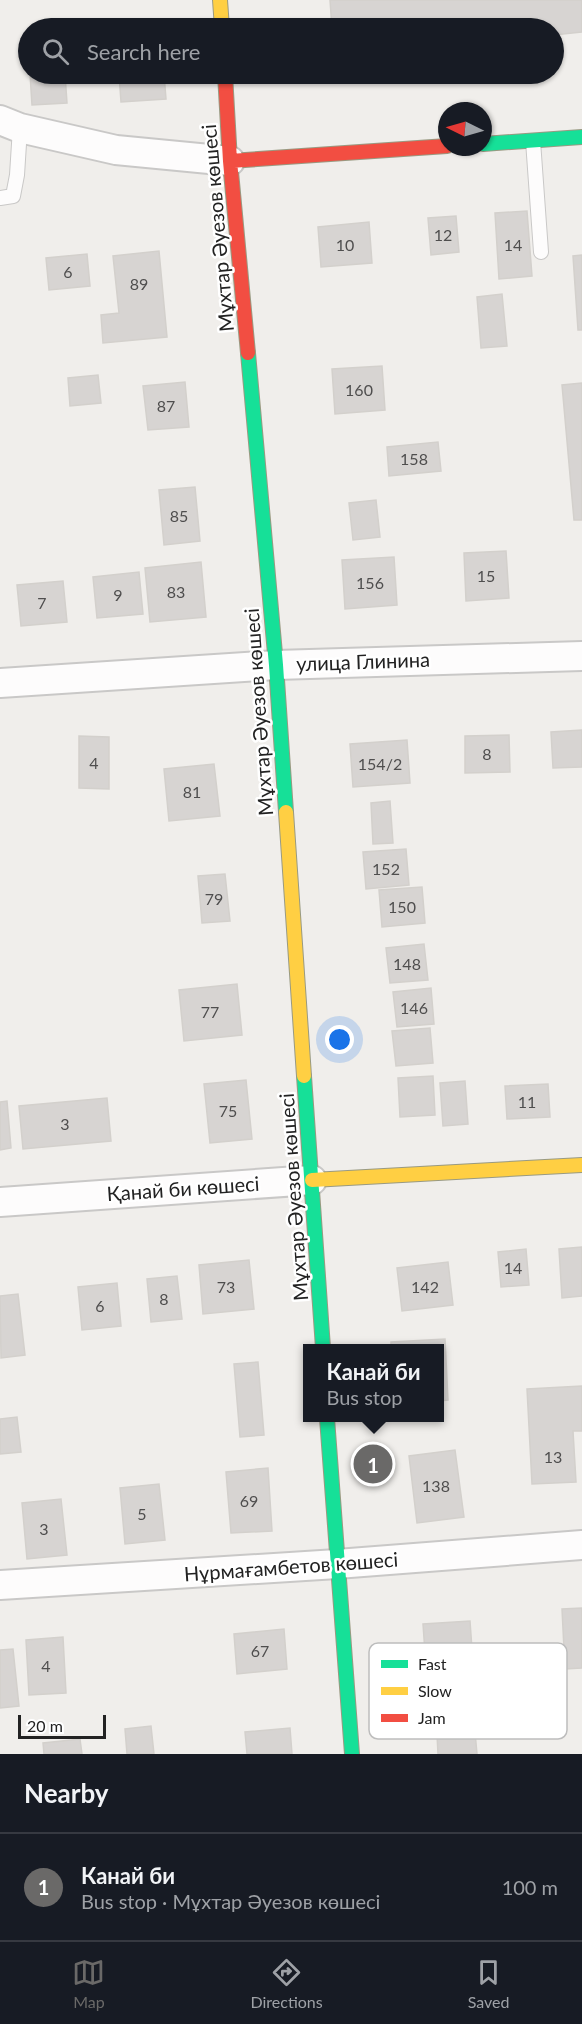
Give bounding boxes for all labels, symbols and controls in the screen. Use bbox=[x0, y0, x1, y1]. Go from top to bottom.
search box bbox=[18, 18, 564, 84]
icon: search bbox=[39, 35, 72, 68]
text: Search here bbox=[87, 38, 200, 65]
north arrow bbox=[438, 102, 492, 156]
street label: Мұхтар Әуезов көшесі bbox=[196, 123, 238, 333]
house number: 12 bbox=[434, 225, 452, 244]
house number: 10 bbox=[336, 235, 354, 254]
house number: 14 bbox=[504, 235, 522, 254]
house number: 6 bbox=[63, 262, 73, 281]
house number: 89 bbox=[130, 274, 148, 293]
house number: 160 bbox=[345, 380, 373, 399]
house number: 87 bbox=[157, 396, 175, 415]
house number: 158 bbox=[400, 449, 428, 468]
house number: 85 bbox=[170, 506, 188, 525]
house number: 15 bbox=[477, 566, 495, 585]
house number: 156 bbox=[356, 573, 384, 592]
house number: 83 bbox=[167, 582, 185, 601]
house number: 9 bbox=[113, 585, 123, 604]
house number: 7 bbox=[37, 593, 47, 612]
street label: Мұхтар Әуезов көшесі bbox=[239, 607, 277, 817]
street label: улица Глинина bbox=[296, 647, 430, 675]
house number: 8 bbox=[482, 744, 492, 763]
house number: 4 bbox=[89, 753, 99, 772]
house number: 154/2 bbox=[358, 754, 402, 773]
house number: 81 bbox=[183, 782, 201, 801]
house number: 152 bbox=[372, 859, 400, 878]
house number: 79 bbox=[205, 889, 223, 908]
house number: 150 bbox=[388, 897, 416, 916]
house number: 148 bbox=[393, 954, 421, 973]
house number: 146 bbox=[400, 998, 428, 1017]
house number: 77 bbox=[201, 1002, 219, 1021]
your location bbox=[325, 1025, 354, 1054]
street label: Мұхтар Әуезов көшесі bbox=[274, 1092, 312, 1302]
house number: 11 bbox=[518, 1092, 536, 1111]
house number: 75 bbox=[219, 1101, 237, 1120]
house number: 3 bbox=[60, 1114, 70, 1133]
street label: Қанай би көшесі bbox=[106, 1171, 260, 1205]
house number: 14 bbox=[504, 1258, 522, 1277]
house number: 73 bbox=[217, 1277, 235, 1296]
house number: 142 bbox=[411, 1277, 439, 1296]
house number: 8 bbox=[159, 1289, 169, 1308]
house number: 6 bbox=[95, 1296, 105, 1315]
popup bbox=[303, 1344, 444, 1422]
text: Канай би bbox=[326, 1358, 421, 1385]
text: Bus stop bbox=[326, 1385, 402, 1409]
pin: 1 bbox=[354, 1442, 392, 1486]
house number: 13 bbox=[544, 1447, 562, 1466]
house number: 138 bbox=[422, 1476, 450, 1495]
house number: 69 bbox=[240, 1491, 258, 1510]
house number: 5 bbox=[137, 1504, 147, 1523]
house number: 3 bbox=[39, 1519, 49, 1538]
street label: Нұрмағамбетов көшесі bbox=[183, 1547, 399, 1585]
house number: 67 bbox=[251, 1641, 269, 1660]
legend bbox=[369, 1643, 567, 1739]
text: Fast bbox=[418, 1654, 447, 1673]
house number: 4 bbox=[41, 1656, 51, 1675]
text: Slow bbox=[418, 1681, 452, 1700]
text: Jam bbox=[418, 1708, 446, 1727]
scale bar bbox=[18, 1712, 106, 1740]
text: 20 m bbox=[27, 1716, 63, 1735]
text: Nearby bbox=[24, 1777, 109, 1809]
text: Канай би bbox=[81, 1862, 175, 1889]
text: 1 bbox=[38, 1875, 49, 1899]
text: 100 m bbox=[502, 1875, 558, 1899]
text: Bus stop · Мұхтар Әуезов көшесі bbox=[81, 1889, 380, 1913]
tab: Map bbox=[72, 1956, 105, 2011]
tab: Directions bbox=[250, 1956, 323, 2011]
tab: Saved bbox=[468, 1956, 509, 2011]

